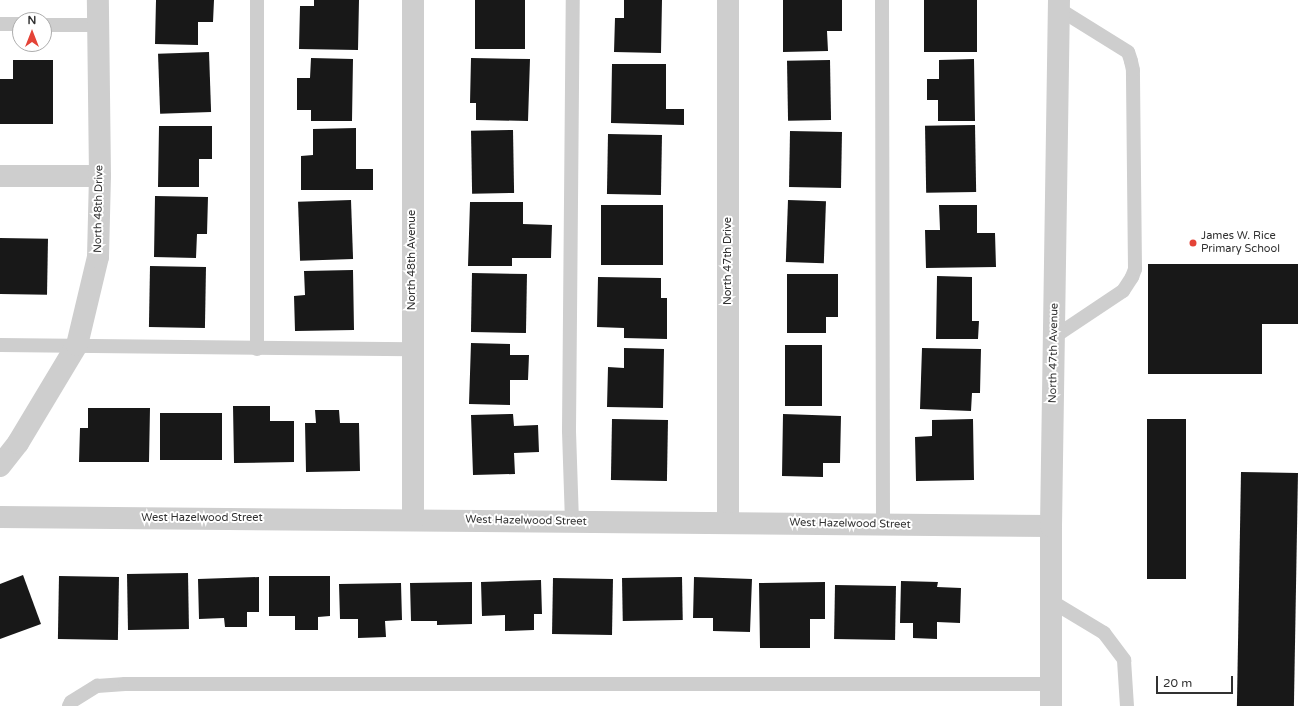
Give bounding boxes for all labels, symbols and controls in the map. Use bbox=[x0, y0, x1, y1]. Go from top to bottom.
north arrow bbox=[12, 12, 52, 52]
text: N bbox=[28, 14, 36, 27]
street label: North 48th Drive bbox=[92, 165, 106, 253]
street label: North 48th Avenue bbox=[405, 210, 419, 310]
street label: North 47th Drive bbox=[721, 217, 735, 305]
place label: James W. Rice Primary School bbox=[1201, 230, 1280, 256]
marker: James W. Rice Primary School bbox=[1188, 238, 1198, 248]
street label: North 47th Avenue bbox=[1047, 303, 1061, 403]
street label: West Hazelwood Street bbox=[141, 511, 263, 525]
street label: West Hazelwood Street bbox=[465, 513, 587, 529]
street label: West Hazelwood Street bbox=[789, 516, 911, 532]
scale bar bbox=[1158, 668, 1235, 694]
text: 20 m bbox=[1163, 676, 1192, 690]

